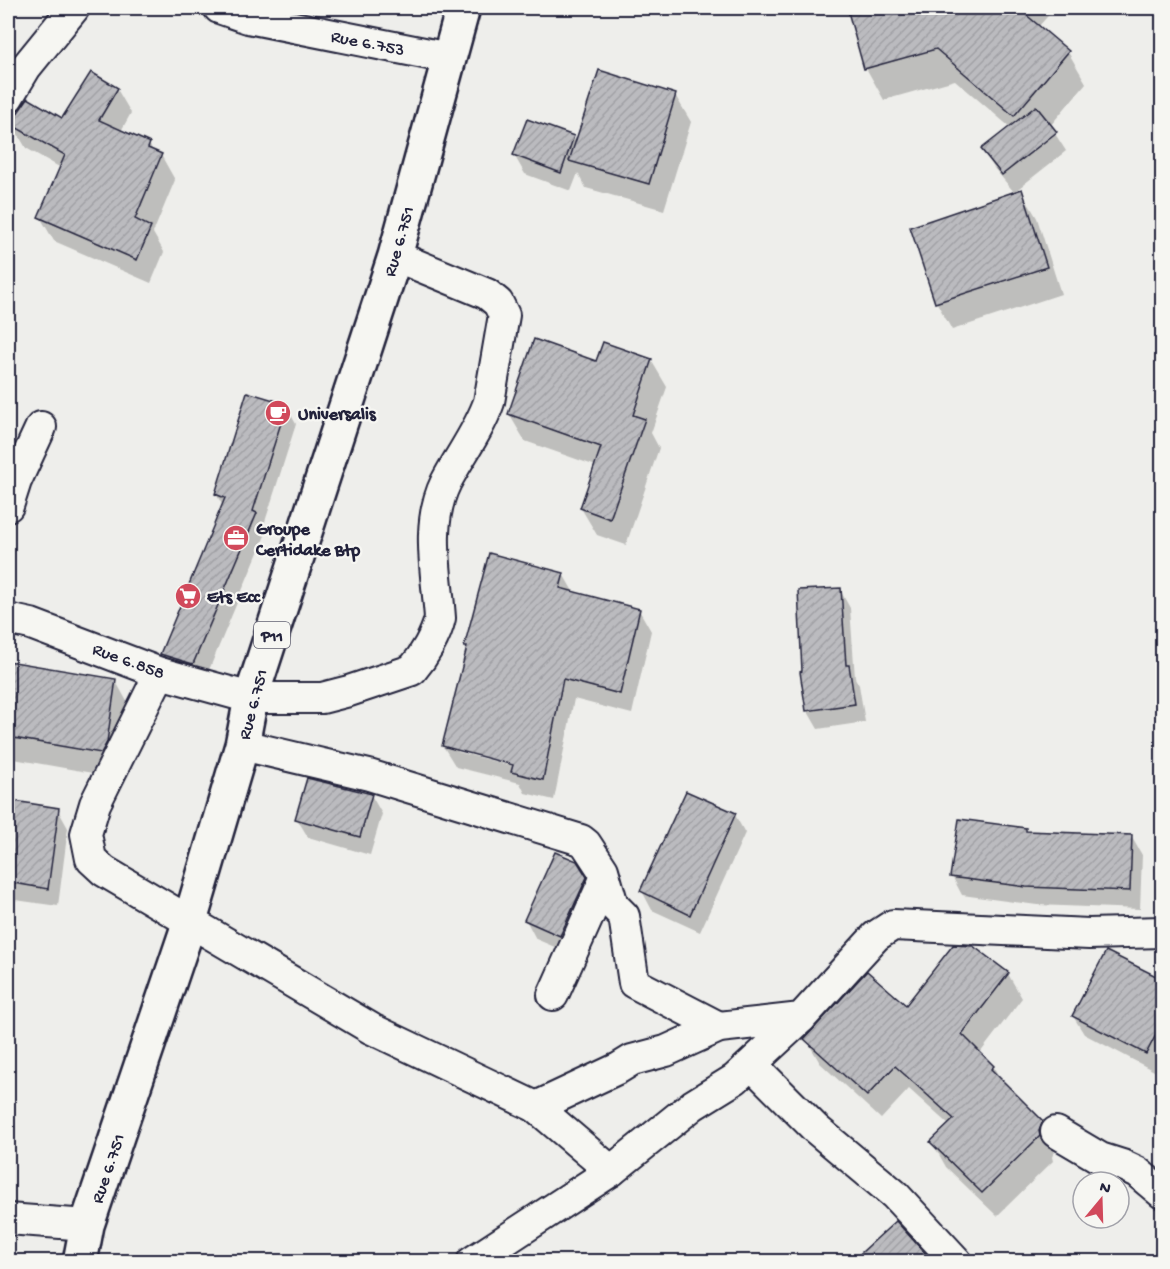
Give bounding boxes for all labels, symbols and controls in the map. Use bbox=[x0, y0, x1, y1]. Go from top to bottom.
street label: Rue 6.753 bbox=[329, 27, 406, 62]
street label: Rue 6.751 bbox=[380, 204, 420, 279]
cafe icon: Universalis bbox=[263, 398, 293, 428]
place label: Universalis bbox=[298, 405, 377, 426]
place label: Groupe Certidake Btp bbox=[255, 520, 360, 562]
office icon: Groupe Certidake Btp bbox=[221, 523, 251, 553]
supermarket icon: Ets Ecc bbox=[173, 581, 203, 611]
place label: Ets Ecc bbox=[207, 588, 261, 609]
road number: P11 bbox=[254, 622, 290, 648]
street label: Rue 6.858 bbox=[89, 640, 167, 685]
street label: Rue 6.751 bbox=[235, 667, 274, 742]
street label: Rue 6.751 bbox=[88, 1131, 131, 1206]
north arrow bbox=[1071, 1170, 1131, 1230]
text: N bbox=[1097, 1178, 1113, 1200]

